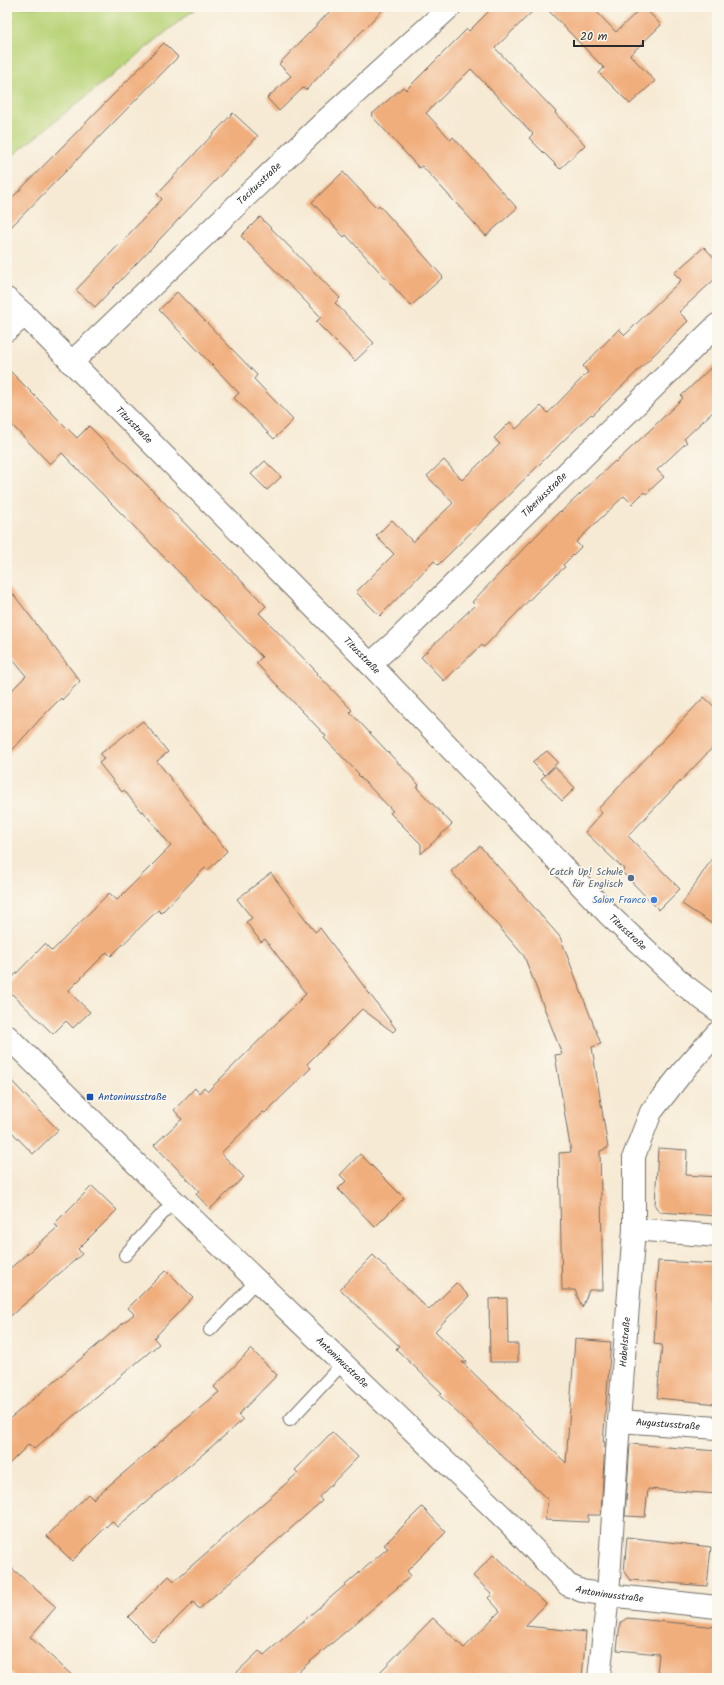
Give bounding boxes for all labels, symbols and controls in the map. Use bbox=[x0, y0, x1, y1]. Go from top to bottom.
scale bar bbox=[574, 22, 643, 48]
text: 20 m bbox=[580, 27, 608, 46]
street label: Tacitusstraße bbox=[233, 158, 286, 209]
street label: Titusstraße bbox=[112, 403, 157, 448]
street label: Tiberiusstraße bbox=[518, 468, 571, 521]
street label: Titusstraße bbox=[339, 633, 384, 678]
place label: Catch Up! Schule für Englisch bbox=[549, 864, 623, 892]
marker: Catch Up! Schule für Englisch bbox=[626, 873, 636, 883]
place label: Salon Franco bbox=[592, 892, 646, 908]
marker: Salon Franco bbox=[649, 895, 659, 905]
street label: Titusstraße bbox=[605, 911, 651, 955]
place label: Antoninusstraße bbox=[98, 1089, 167, 1105]
marker: Antoninusstraße bbox=[85, 1092, 95, 1102]
street label: Habelstraße bbox=[615, 1316, 635, 1368]
street label: Antoninusstraße bbox=[312, 1333, 373, 1392]
street label: Augustusstraße bbox=[635, 1414, 701, 1435]
street label: Antoninusstraße bbox=[573, 1581, 645, 1607]

